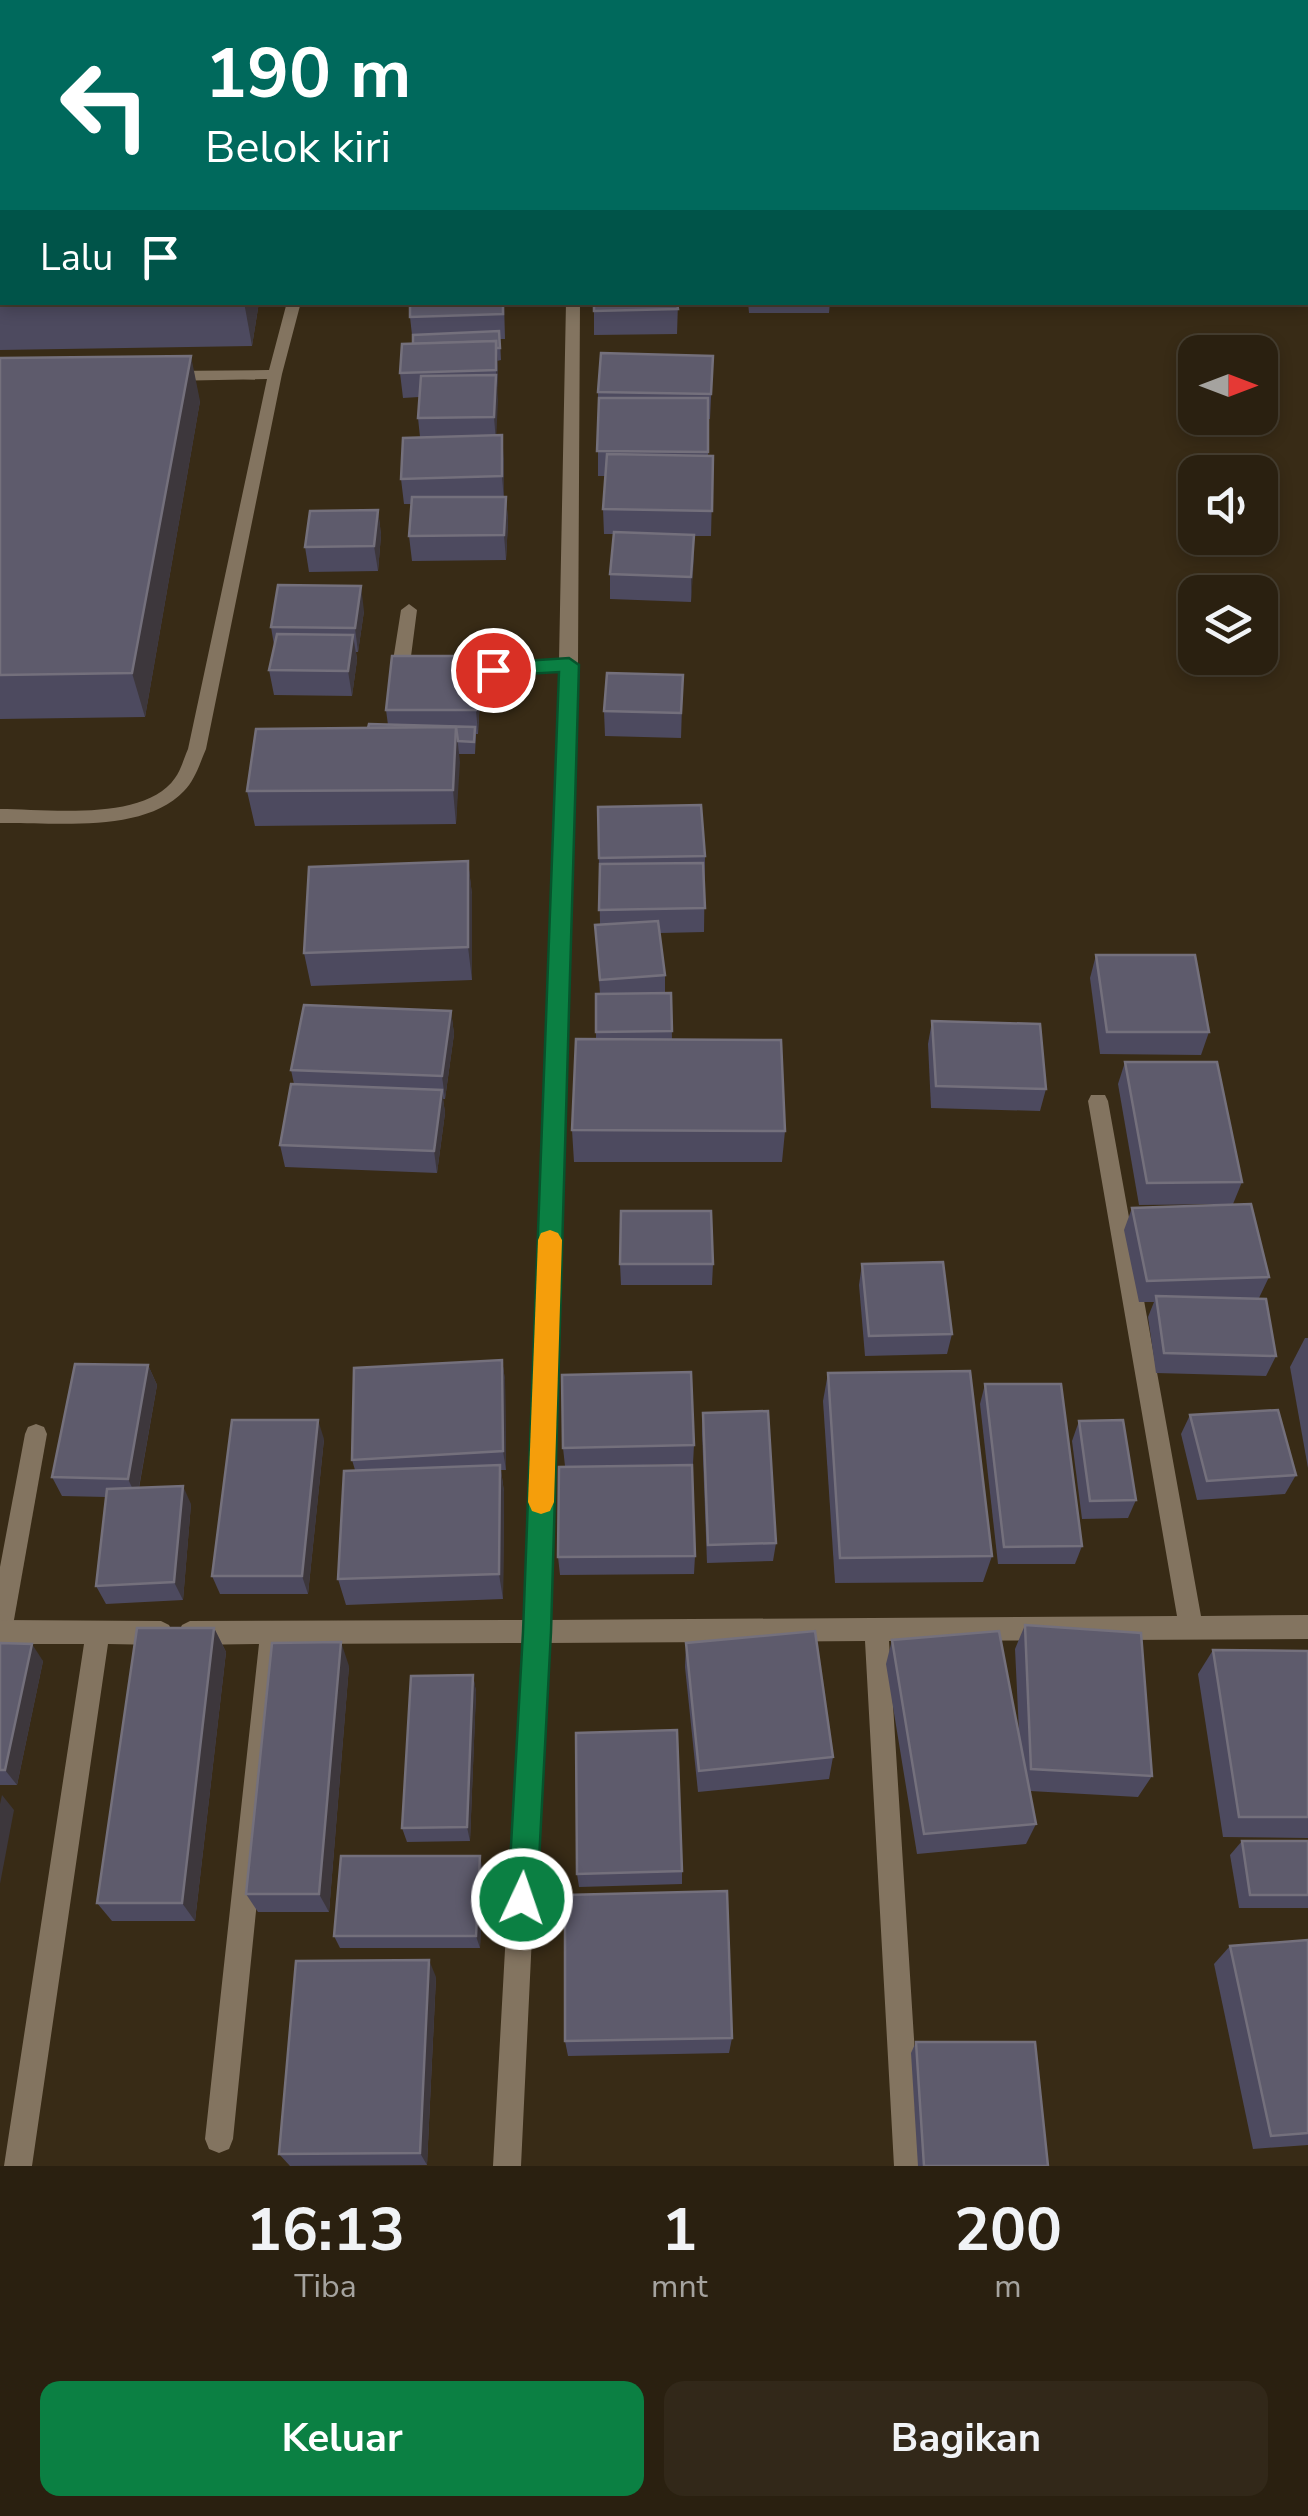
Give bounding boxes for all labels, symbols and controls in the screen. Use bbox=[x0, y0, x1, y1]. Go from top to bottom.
text: 190 m bbox=[205, 26, 411, 122]
icon: left bbox=[40, 40, 170, 170]
text: Belok kiri bbox=[205, 117, 391, 178]
icon: arrive bbox=[133, 230, 188, 285]
text: Lalu bbox=[40, 232, 113, 283]
north arrow bbox=[1178, 335, 1278, 435]
map controls bbox=[1178, 335, 1278, 675]
button: sound bbox=[1178, 455, 1278, 555]
button: layers bbox=[1178, 575, 1278, 675]
pin bbox=[451, 628, 536, 713]
icon: arrive bbox=[466, 643, 521, 698]
position arrow bbox=[470, 1847, 574, 1951]
text: 16:13 bbox=[246, 2189, 405, 2271]
text: 1 bbox=[661, 2189, 697, 2271]
text: 200 bbox=[954, 2189, 1062, 2271]
text: Tiba bbox=[294, 2265, 357, 2308]
text: mnt bbox=[651, 2265, 708, 2308]
text: m bbox=[994, 2265, 1022, 2308]
button: Keluar bbox=[40, 2381, 644, 2496]
button: Bagikan bbox=[664, 2381, 1268, 2496]

